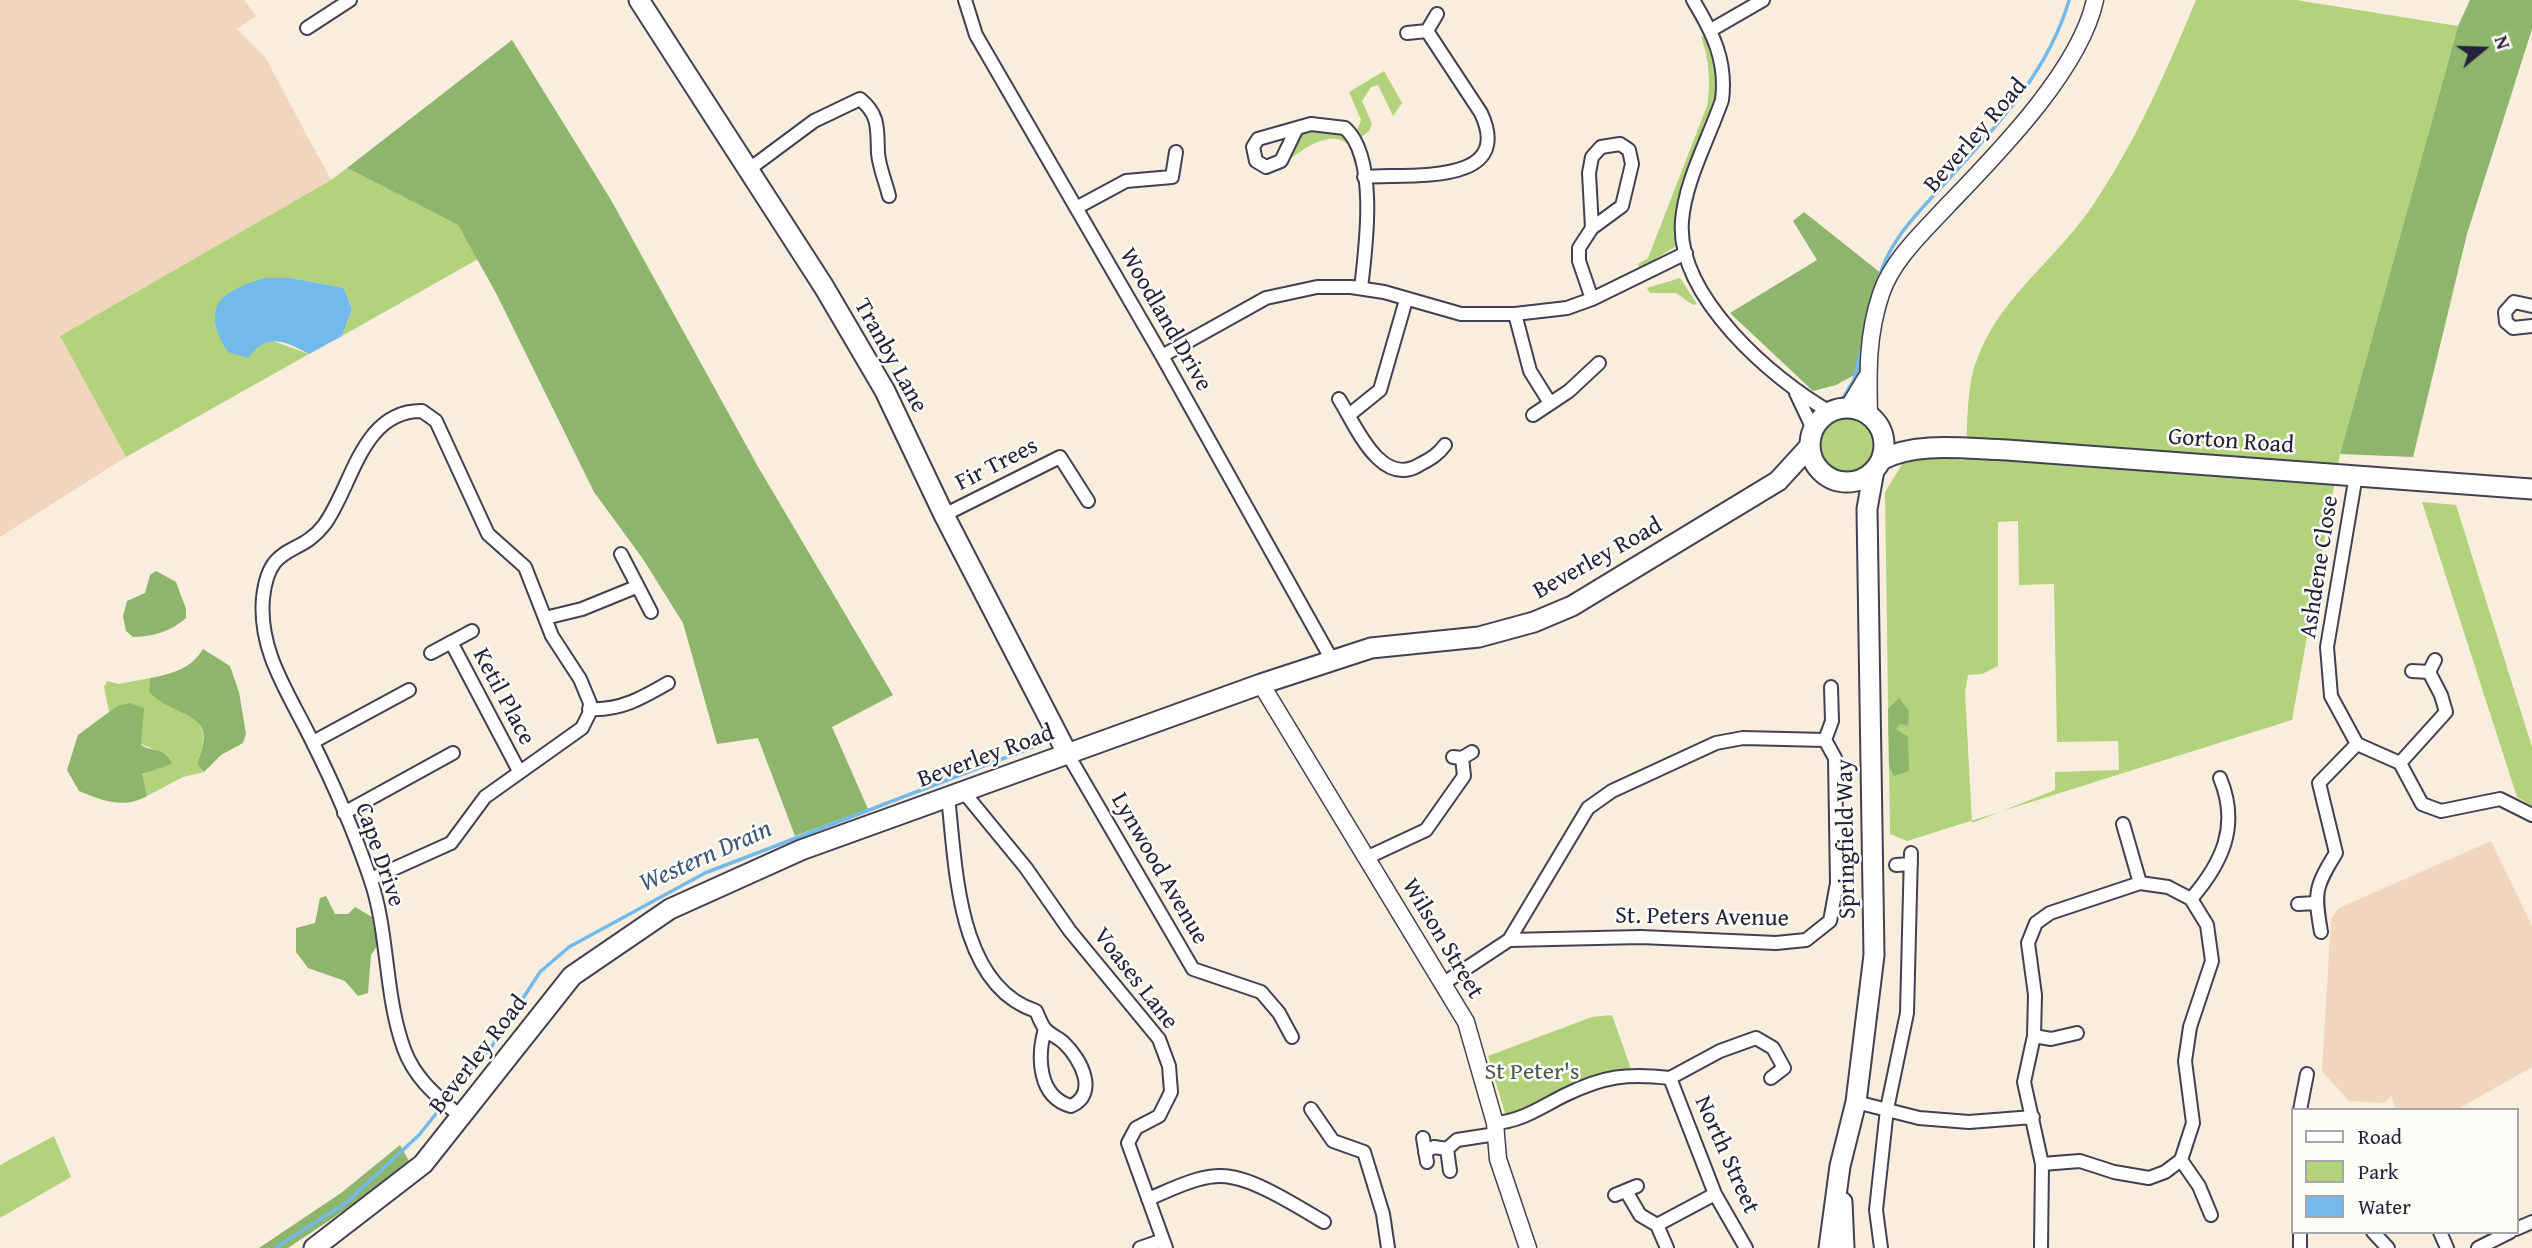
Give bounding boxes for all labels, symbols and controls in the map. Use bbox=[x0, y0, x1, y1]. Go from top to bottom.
north arrow bbox=[2448, 14, 2518, 84]
text: N bbox=[2488, 32, 2518, 53]
street label: Beverley Road bbox=[1918, 73, 2034, 199]
street label: Woodland Drive bbox=[1112, 243, 1218, 397]
street label: Tranby Lane bbox=[847, 294, 933, 418]
street label: Gorton Road bbox=[2167, 423, 2295, 461]
street label: Fir Trees bbox=[951, 432, 1043, 498]
street label: Ashdene Close bbox=[2294, 493, 2346, 641]
street label: Beverley Road bbox=[1529, 512, 1667, 606]
street label: Ketil Place bbox=[466, 644, 540, 750]
street label: Beverley Road bbox=[914, 719, 1058, 795]
street label: Springfield Way bbox=[1831, 759, 1863, 919]
street label: Lynwood Avenue bbox=[1104, 788, 1214, 950]
street label: Cape Drive bbox=[348, 799, 410, 911]
water label: Western Drain bbox=[635, 814, 777, 900]
street label: Wilson Street bbox=[1395, 874, 1489, 1004]
street label: St. Peters Avenue bbox=[1615, 902, 1789, 934]
street label: Voases Lane bbox=[1086, 922, 1184, 1036]
street label: Beverley Road bbox=[424, 990, 534, 1120]
park label: St Peter's bbox=[1485, 1059, 1579, 1087]
street label: North Street bbox=[1687, 1092, 1765, 1218]
legend bbox=[2290, 1108, 2518, 1234]
text: Road bbox=[2358, 1121, 2402, 1152]
text: Park bbox=[2358, 1156, 2399, 1187]
text: Water bbox=[2358, 1191, 2411, 1222]

